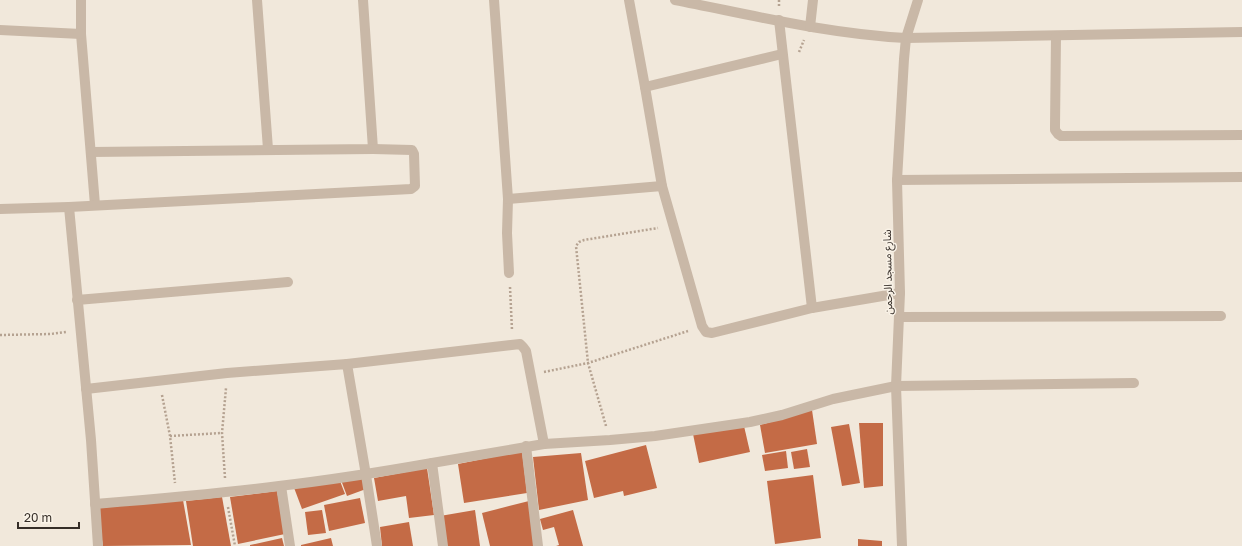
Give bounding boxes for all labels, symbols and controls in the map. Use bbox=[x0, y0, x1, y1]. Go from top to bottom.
street label: شارع مسجد الرحمن bbox=[880, 229, 896, 315]
scale bar bbox=[18, 504, 79, 530]
text: 20 m bbox=[24, 510, 52, 525]

